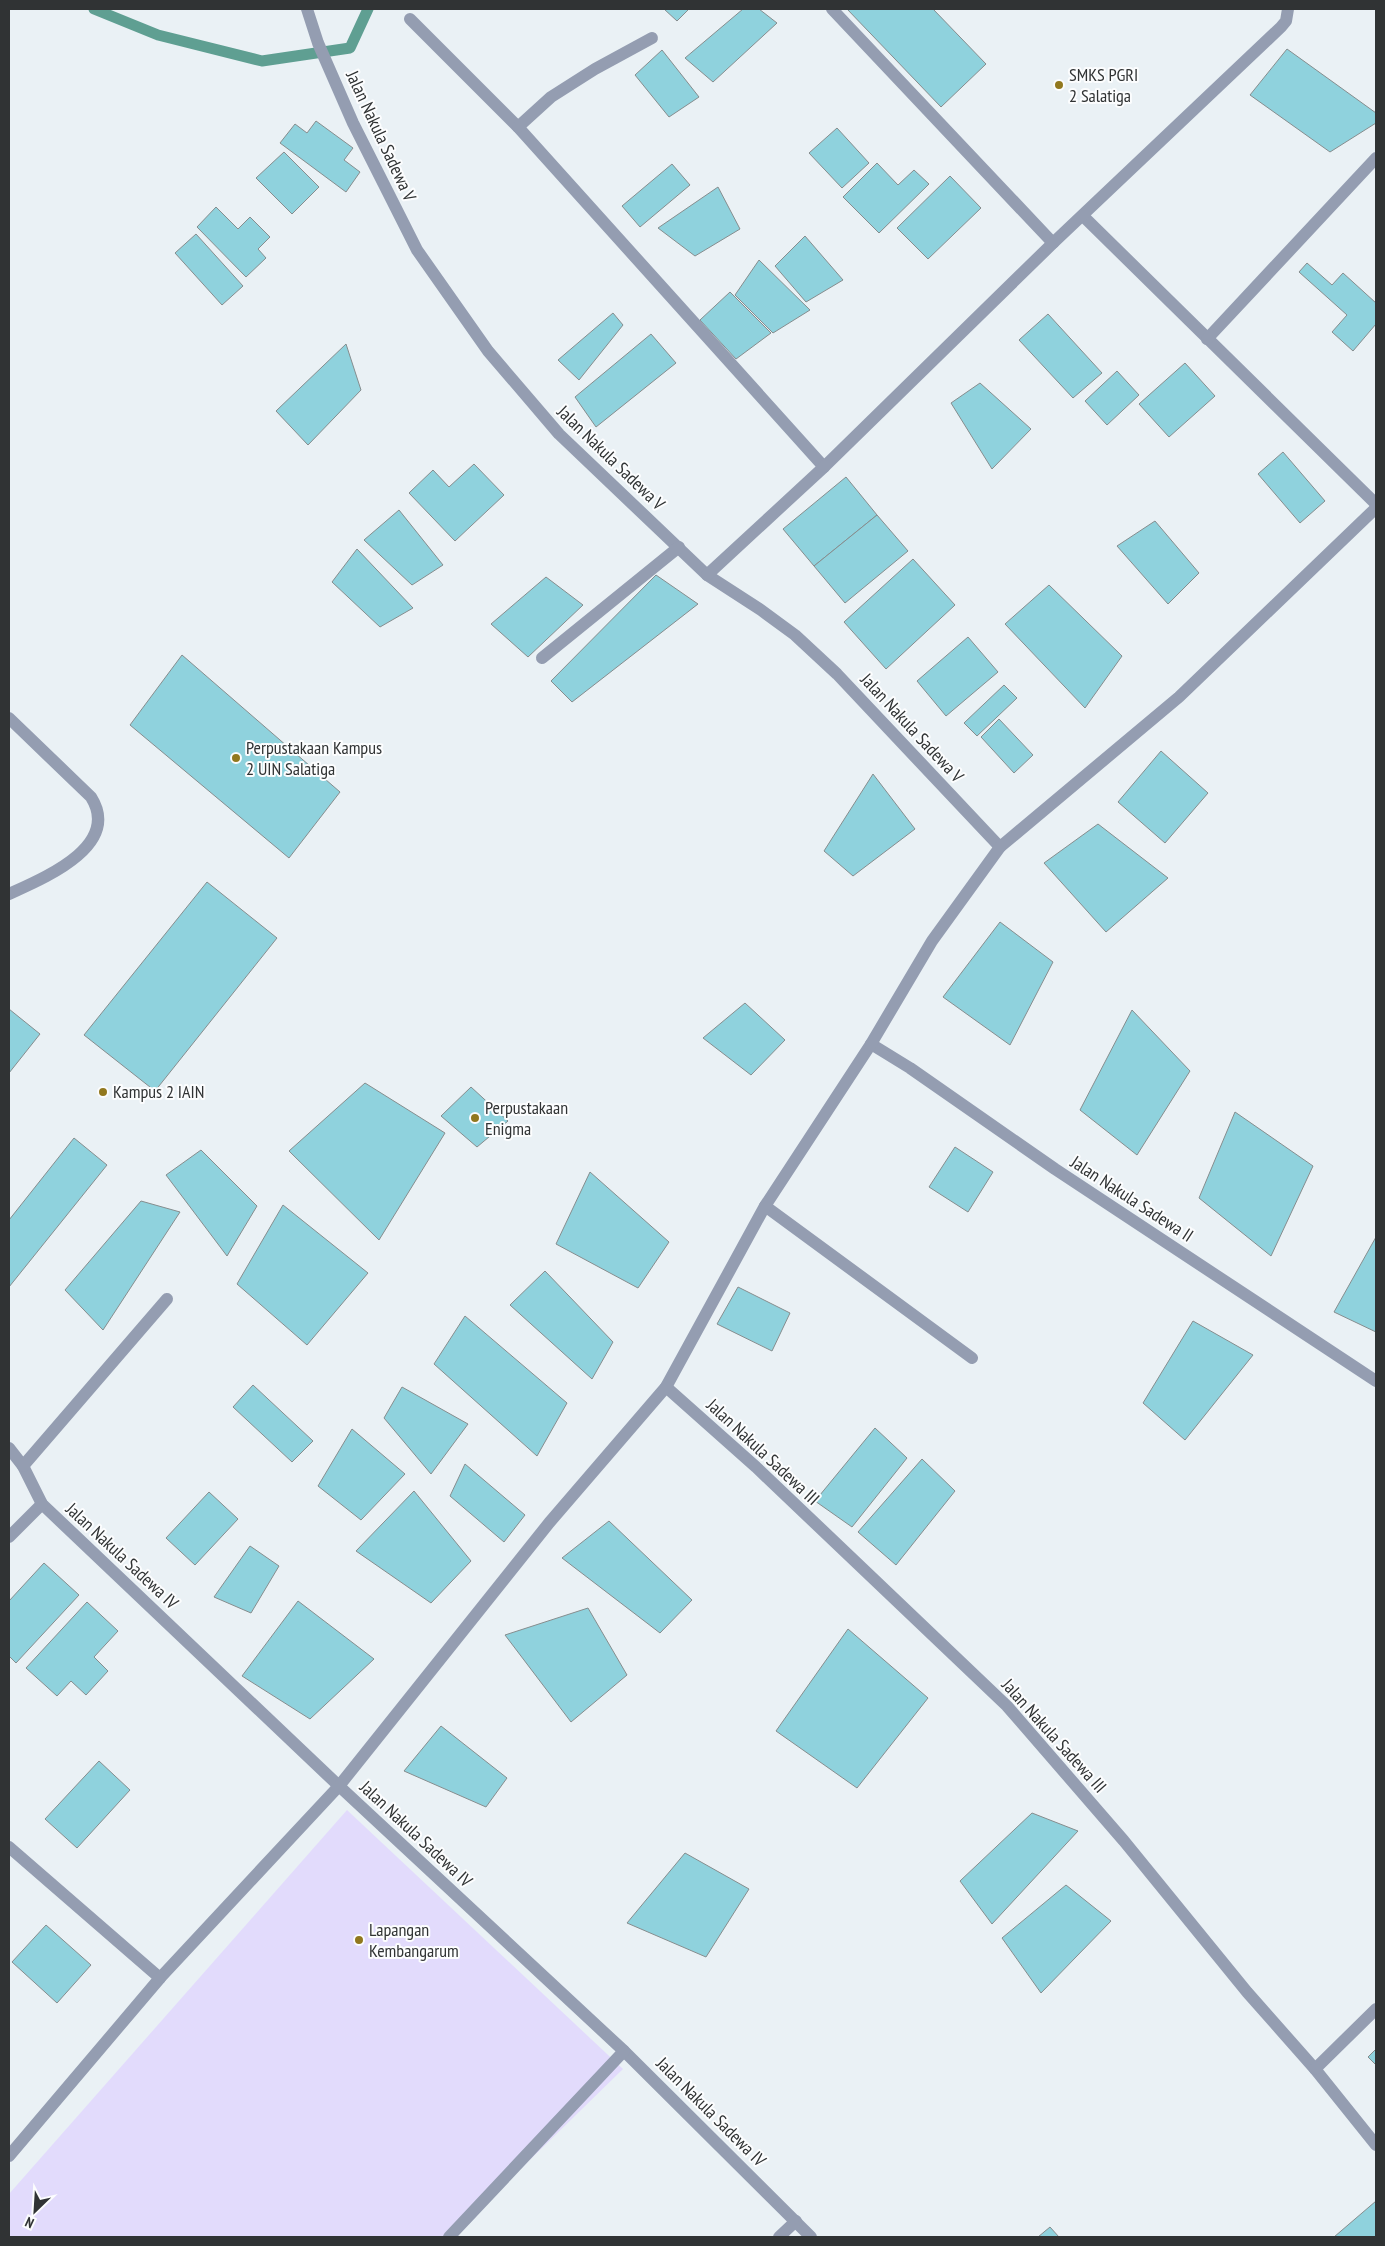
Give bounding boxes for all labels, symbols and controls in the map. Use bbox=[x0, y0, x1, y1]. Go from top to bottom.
place label: SMKS PGRI 2 Salatiga bbox=[1069, 63, 1138, 107]
street label: Jalan Nakula Sadewa V bbox=[341, 66, 422, 205]
marker: SMKS PGRI 2 Salatiga bbox=[1053, 79, 1065, 91]
street label: Jalan Nakula Sadewa V bbox=[552, 400, 671, 515]
street label: Jalan Nakula Sadewa V bbox=[855, 667, 969, 788]
place label: Perpustakaan Kampus 2 UIN Salatiga bbox=[246, 736, 382, 780]
marker: Perpustakaan Kampus 2 UIN Salatiga bbox=[230, 752, 242, 764]
place label: Kampus 2 IAIN bbox=[113, 1080, 204, 1103]
marker: Kampus 2 IAIN bbox=[97, 1086, 109, 1098]
place label: Perpustakaan Enigma bbox=[485, 1096, 568, 1140]
marker: Perpustakaan Enigma bbox=[469, 1112, 481, 1124]
street label: Jalan Nakula Sadewa II bbox=[1066, 1150, 1198, 1247]
street label: Jalan Nakula Sadewa III bbox=[701, 1393, 824, 1510]
street label: Jalan Nakula Sadewa IV bbox=[60, 1497, 184, 1614]
street label: Jalan Nakula Sadewa III bbox=[996, 1673, 1112, 1798]
street label: Jalan Nakula Sadewa IV bbox=[354, 1775, 478, 1892]
place label: Lapangan Kembangarum bbox=[369, 1918, 459, 1962]
marker: Lapangan Kembangarum bbox=[353, 1934, 365, 1946]
street label: Jalan Nakula Sadewa IV bbox=[651, 2051, 771, 2172]
north arrow bbox=[10, 2186, 60, 2236]
text: N bbox=[22, 2213, 37, 2233]

